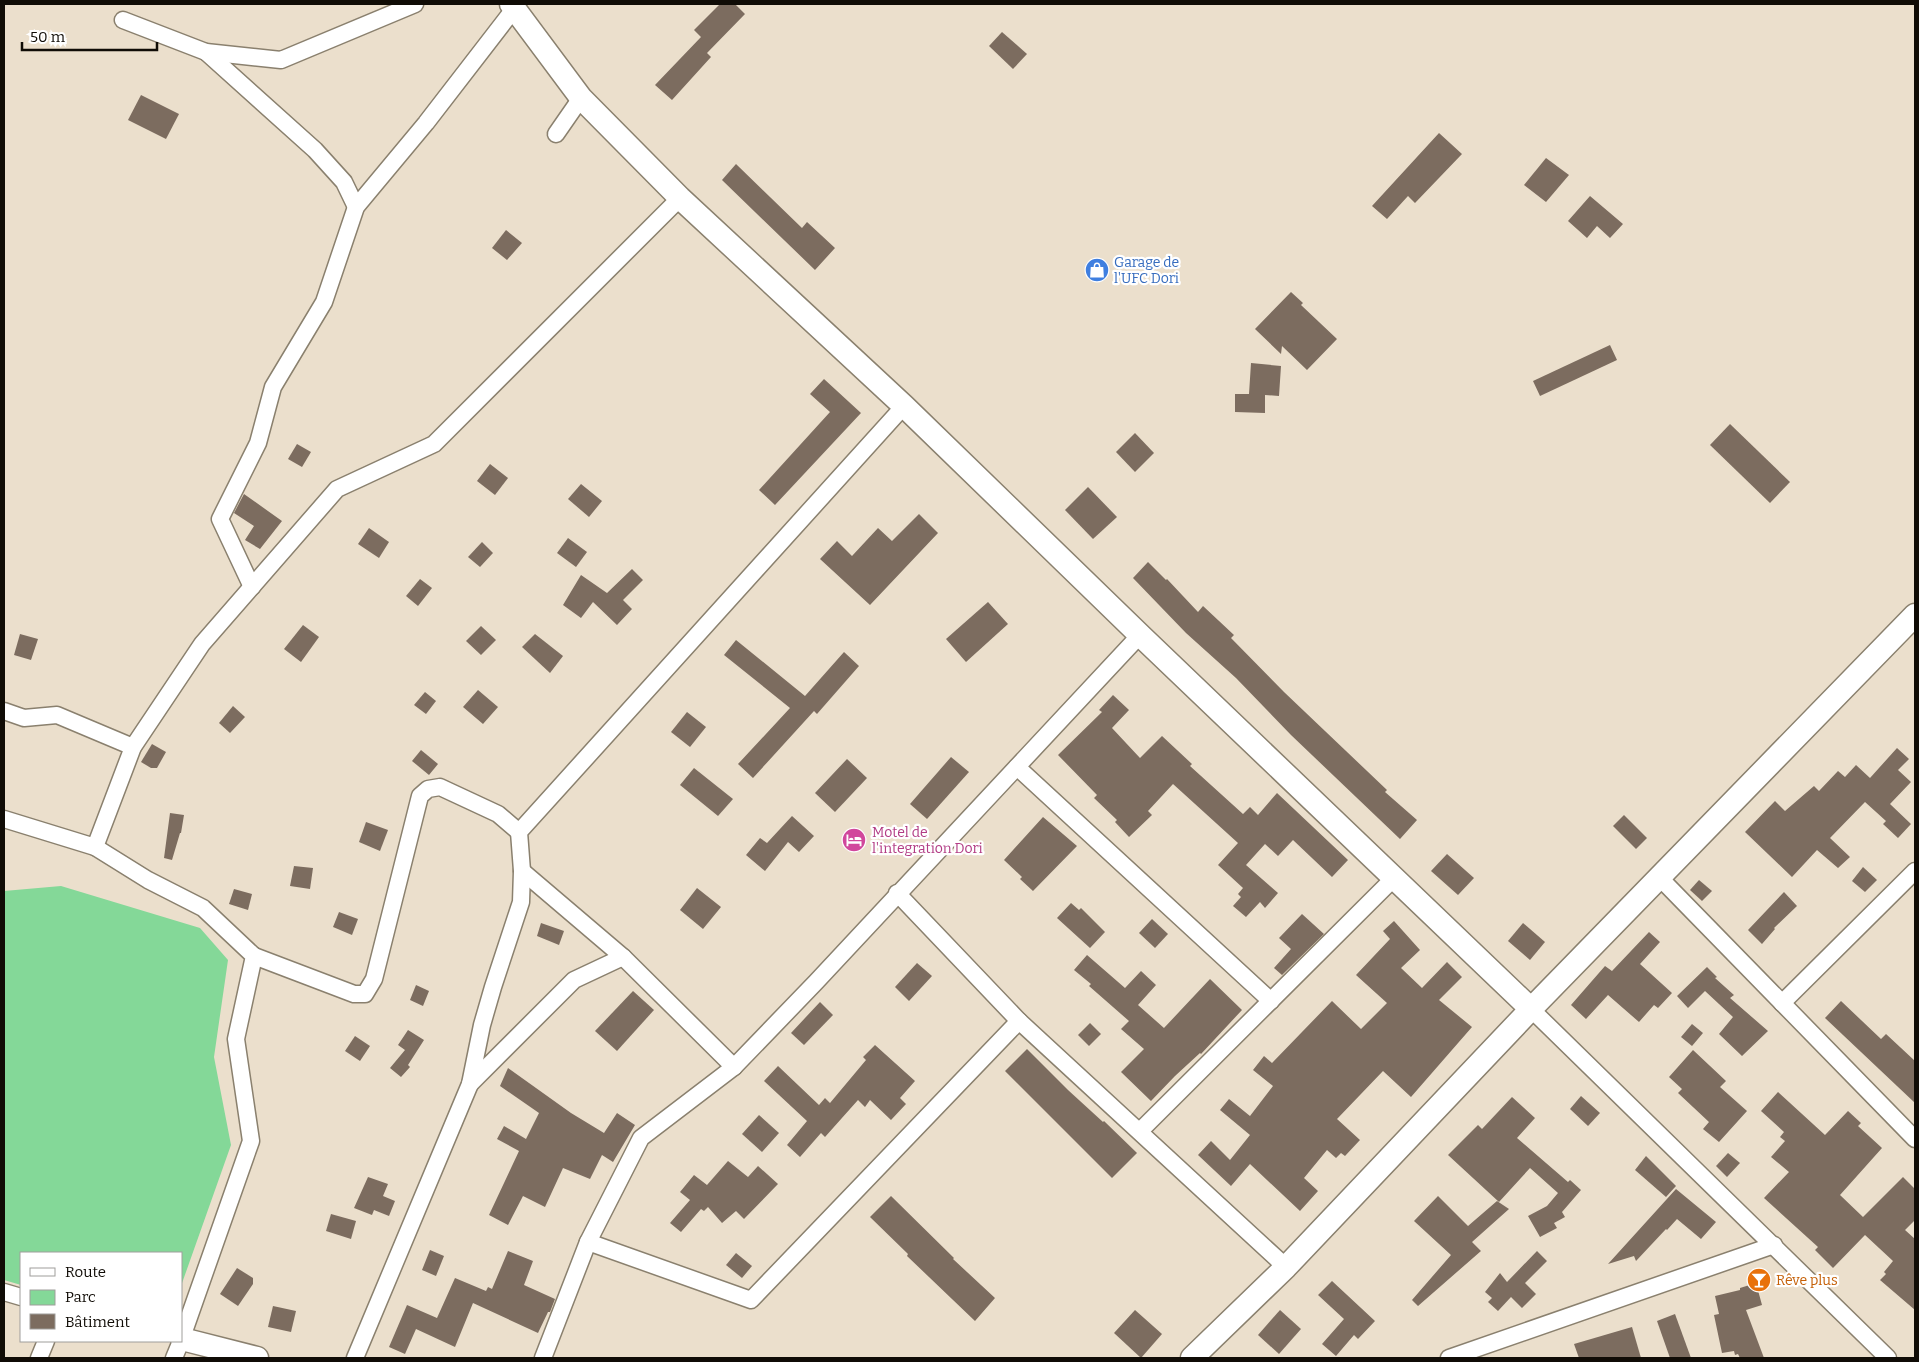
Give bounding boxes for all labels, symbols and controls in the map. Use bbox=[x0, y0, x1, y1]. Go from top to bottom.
scale bar bbox=[22, 20, 158, 52]
text: 50 m bbox=[30, 28, 66, 46]
place label: Garage de l'UFC Dori bbox=[1114, 254, 1179, 287]
shop icon: Garage de l'UFC Dori bbox=[1084, 257, 1110, 283]
place label: Motel de l'integration Dori bbox=[872, 824, 983, 857]
hotel icon: Motel de l'integration Dori bbox=[841, 827, 867, 853]
legend bbox=[20, 1252, 182, 1342]
text: Route bbox=[65, 1263, 106, 1281]
bar icon: Rêve plus bbox=[1746, 1267, 1772, 1293]
place label: Rêve plus bbox=[1776, 1272, 1838, 1289]
text: Parc bbox=[65, 1288, 96, 1306]
text: Bâtiment bbox=[65, 1313, 130, 1331]

